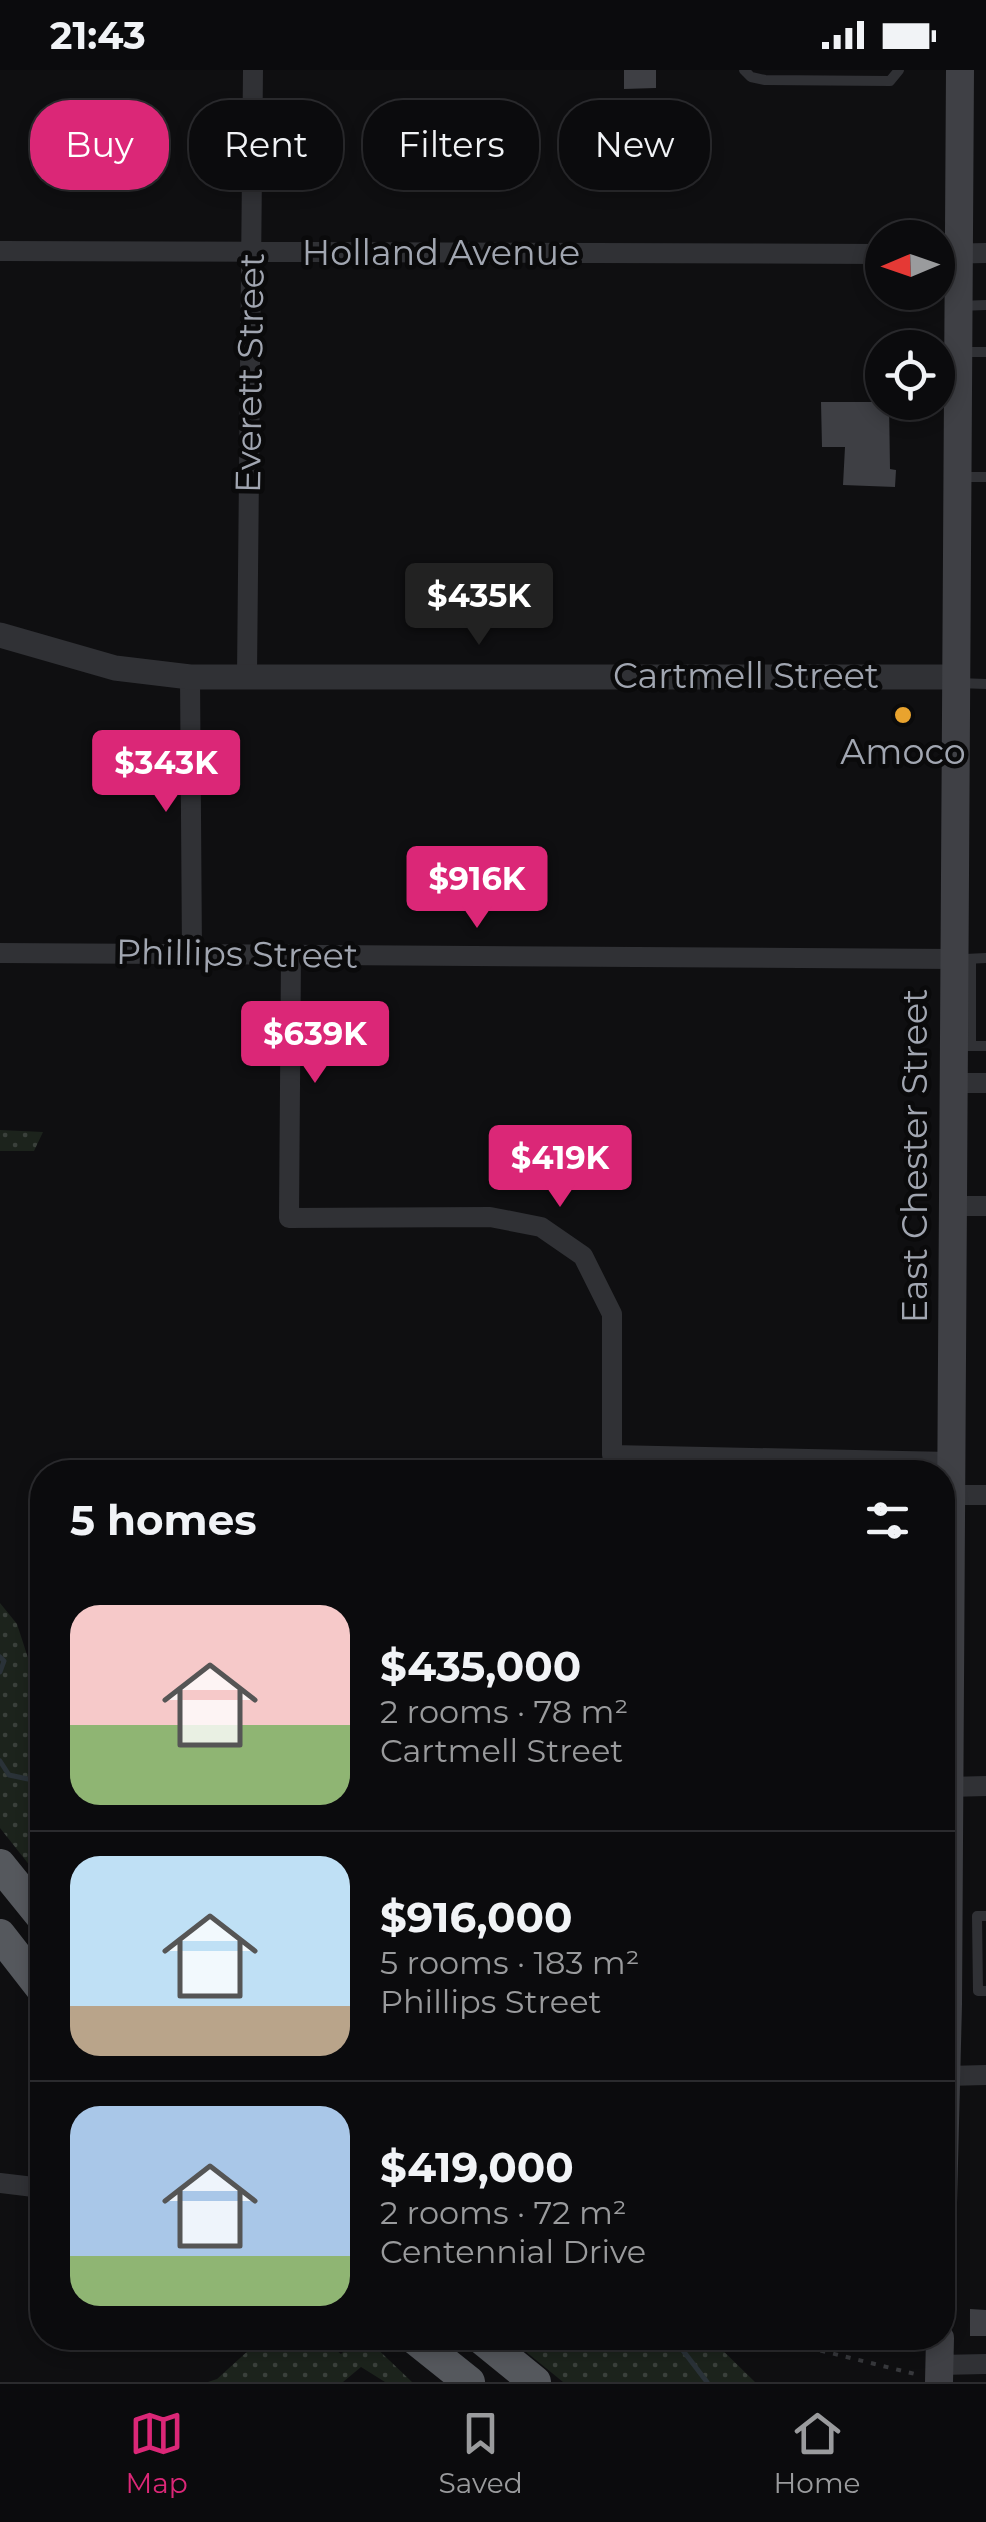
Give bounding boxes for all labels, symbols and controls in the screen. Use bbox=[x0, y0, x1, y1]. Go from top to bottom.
text: 21:43 bbox=[50, 12, 146, 59]
chip: Buy bbox=[30, 100, 169, 190]
chip: Rent bbox=[189, 100, 343, 190]
chip: Filters bbox=[363, 100, 539, 190]
chip: New bbox=[559, 100, 710, 190]
north arrow bbox=[865, 220, 955, 310]
map controls bbox=[865, 220, 955, 420]
street label: Holland Avenue bbox=[302, 231, 580, 274]
street label: Everett Street bbox=[226, 253, 273, 493]
button: locate bbox=[865, 330, 955, 420]
pin: $435K bbox=[409, 563, 549, 648]
text: $435K bbox=[427, 576, 531, 615]
street label: Cartmell Street bbox=[613, 654, 879, 697]
marker: Amoco bbox=[892, 704, 914, 726]
pin: $343K bbox=[96, 730, 236, 815]
place label: Amoco bbox=[840, 730, 966, 773]
text: $343K bbox=[114, 743, 218, 782]
pin: $916K bbox=[407, 846, 547, 931]
text: $916K bbox=[429, 859, 525, 898]
street label: Phillips Street bbox=[116, 930, 358, 977]
street label: East Chester Street bbox=[893, 989, 936, 1323]
pin: $639K bbox=[245, 1001, 385, 1086]
text: $639K bbox=[263, 1014, 367, 1053]
pin: $419K bbox=[490, 1125, 630, 1210]
text: $419K bbox=[511, 1138, 609, 1177]
icon: filters bbox=[860, 1493, 915, 1548]
text: 5 homes bbox=[70, 1494, 257, 1546]
text: $435,000 bbox=[380, 1640, 581, 1692]
icon: home bbox=[150, 1645, 270, 1765]
text: 2 rooms · 78 m² bbox=[380, 1692, 628, 1731]
text: Cartmell Street bbox=[380, 1731, 623, 1770]
text: $916,000 bbox=[380, 1891, 573, 1943]
icon: home bbox=[150, 1896, 270, 2016]
text: 5 rooms · 183 m² bbox=[380, 1943, 640, 1982]
text: Phillips Street bbox=[380, 1982, 601, 2021]
text: $419,000 bbox=[380, 2141, 574, 2193]
icon: home bbox=[150, 2146, 270, 2266]
text: 2 rooms · 72 m² bbox=[380, 2193, 627, 2232]
text: Centennial Drive bbox=[380, 2232, 646, 2271]
tab: Map bbox=[125, 2406, 188, 2500]
tab: Saved bbox=[439, 2406, 523, 2500]
tab: Home bbox=[774, 2406, 861, 2500]

